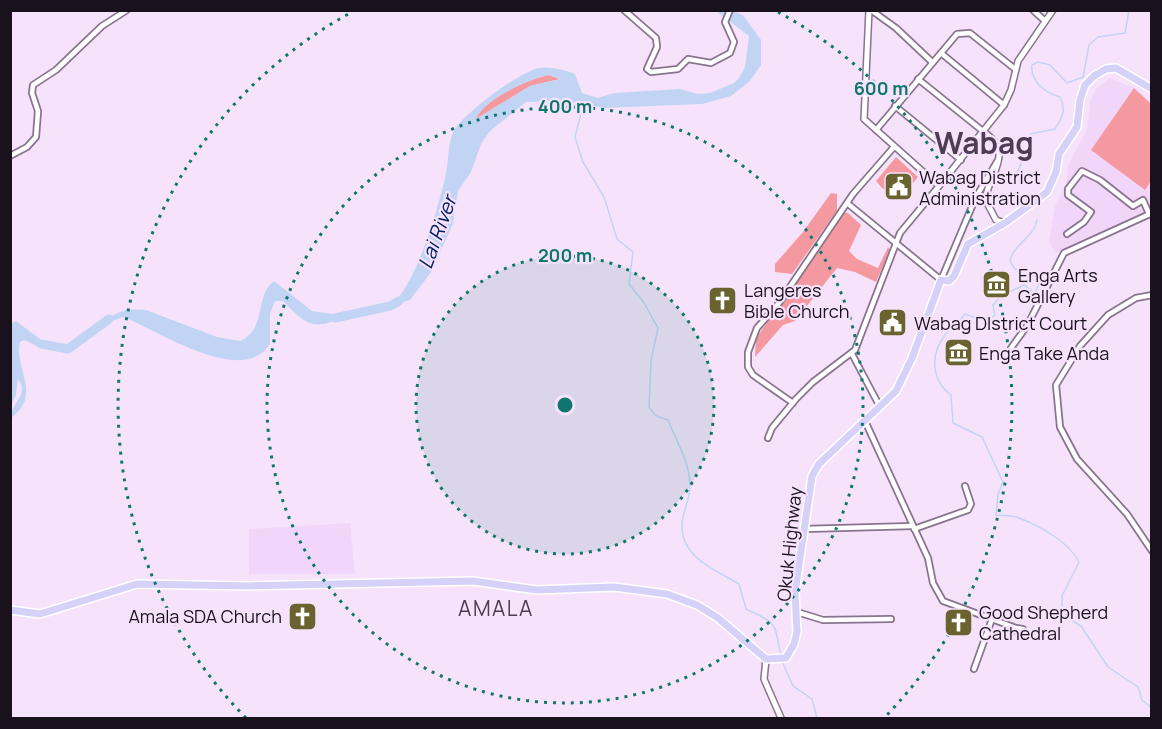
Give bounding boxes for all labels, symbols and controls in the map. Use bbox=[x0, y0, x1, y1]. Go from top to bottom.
text: 600 m bbox=[854, 76, 908, 100]
text: 400 m bbox=[538, 94, 592, 118]
district label: Wabag bbox=[934, 122, 1034, 163]
place label: Wabag District Administration bbox=[919, 165, 1041, 210]
public building icon: Wabag District Administration bbox=[882, 171, 914, 203]
water label: Lai River bbox=[411, 189, 464, 272]
text: 200 m bbox=[538, 243, 592, 267]
place label: Enga Arts Gallery bbox=[1018, 263, 1098, 308]
museum icon: Enga Arts Gallery bbox=[981, 269, 1013, 301]
place label: Langeres Bible Church bbox=[744, 278, 849, 323]
church icon: Langeres Bible Church bbox=[707, 284, 739, 316]
public building icon: Wabag DIstrict Court bbox=[877, 307, 909, 339]
place label: Wabag DIstrict Court bbox=[914, 311, 1087, 335]
museum icon: Enga Take Anda bbox=[942, 337, 974, 369]
place label: Enga Take Anda bbox=[979, 341, 1109, 365]
centre of rings bbox=[555, 395, 575, 415]
street label: Okuk Highway bbox=[771, 485, 807, 603]
district label: AMALA bbox=[458, 594, 534, 622]
church icon: Amala SDA Church bbox=[287, 600, 319, 632]
place label: Good Shepherd Cathedral bbox=[979, 600, 1108, 645]
place label: Amala SDA Church bbox=[128, 604, 282, 628]
church icon: Good Shepherd Cathedral bbox=[942, 606, 974, 638]

